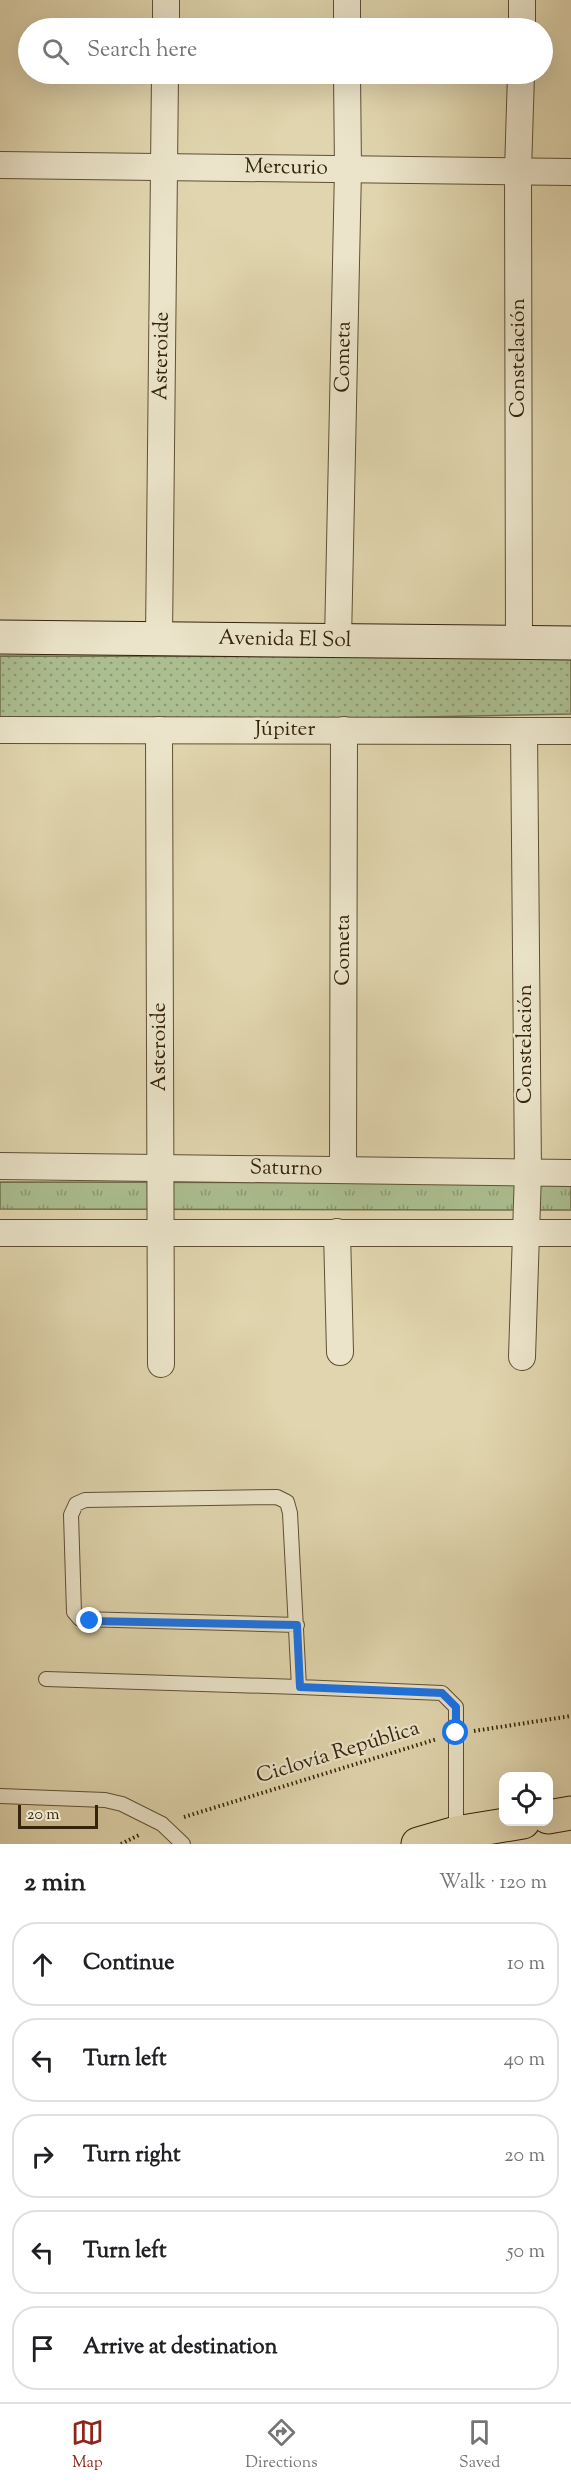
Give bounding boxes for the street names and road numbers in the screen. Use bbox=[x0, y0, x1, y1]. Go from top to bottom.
street label: Mercurio bbox=[244, 152, 328, 184]
street label: Constelación bbox=[504, 298, 534, 418]
street label: Asteroide bbox=[146, 311, 178, 401]
street label: Cometa bbox=[328, 321, 360, 393]
street label: Avenida El Sol bbox=[218, 624, 352, 656]
street label: Júpiter bbox=[254, 715, 315, 745]
street label: Cometa bbox=[329, 914, 359, 986]
street label: Constelación bbox=[511, 984, 541, 1104]
street label: Asteroide bbox=[145, 1003, 175, 1091]
street label: Saturno bbox=[249, 1153, 323, 1185]
street label: Ciclovía República bbox=[253, 1714, 424, 1792]

